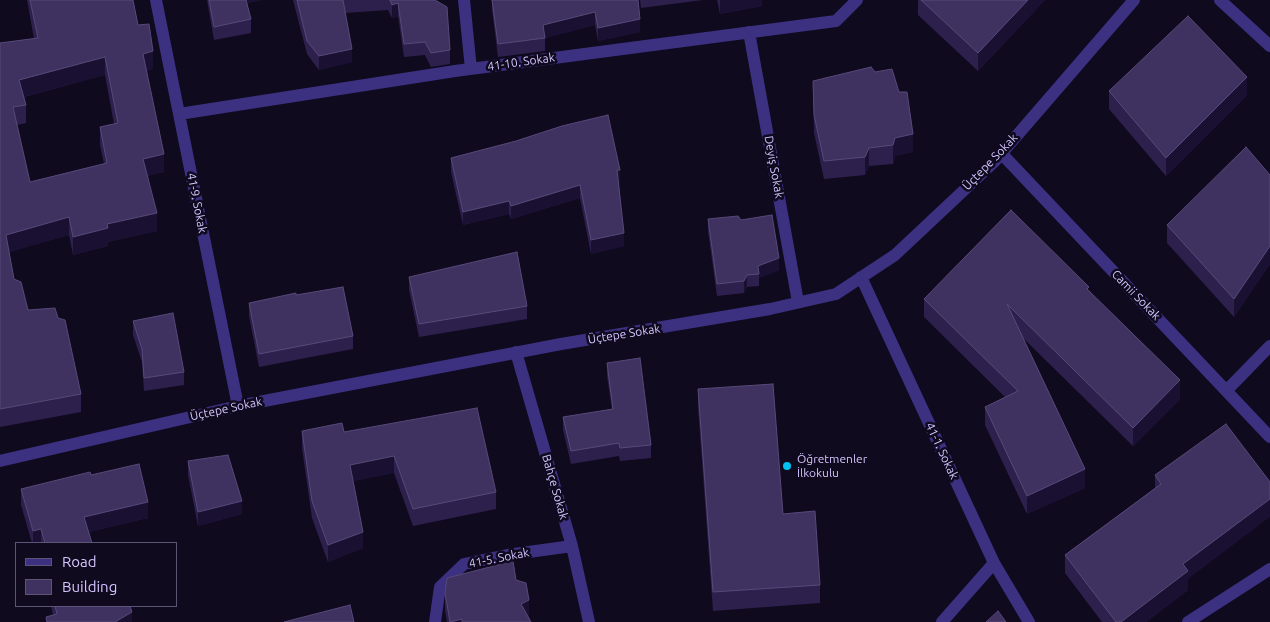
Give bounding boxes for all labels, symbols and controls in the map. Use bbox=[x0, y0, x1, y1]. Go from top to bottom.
street label: 41-10. Sokak bbox=[486, 50, 556, 74]
street label: Üçtepe Sokak bbox=[959, 131, 1021, 193]
street label: Deyiş Sokak bbox=[761, 135, 787, 199]
street label: 41-9. Sokak bbox=[184, 172, 210, 234]
street label: Camii Sokak bbox=[1109, 267, 1163, 323]
street label: Üçtepe Sokak bbox=[587, 321, 661, 347]
street label: Üçtepe Sokak bbox=[189, 394, 263, 424]
street label: 41-1. Sokak bbox=[923, 420, 961, 482]
place label: Öğretmenler İlkokulu bbox=[797, 452, 867, 480]
street label: Bahçe Sokak bbox=[539, 453, 571, 521]
marker: Öğretmenler İlkokulu bbox=[781, 460, 793, 472]
legend bbox=[15, 542, 178, 607]
street label: 41-5. Sokak bbox=[468, 545, 530, 571]
text: Road bbox=[62, 553, 97, 570]
text: Building bbox=[62, 578, 117, 595]

